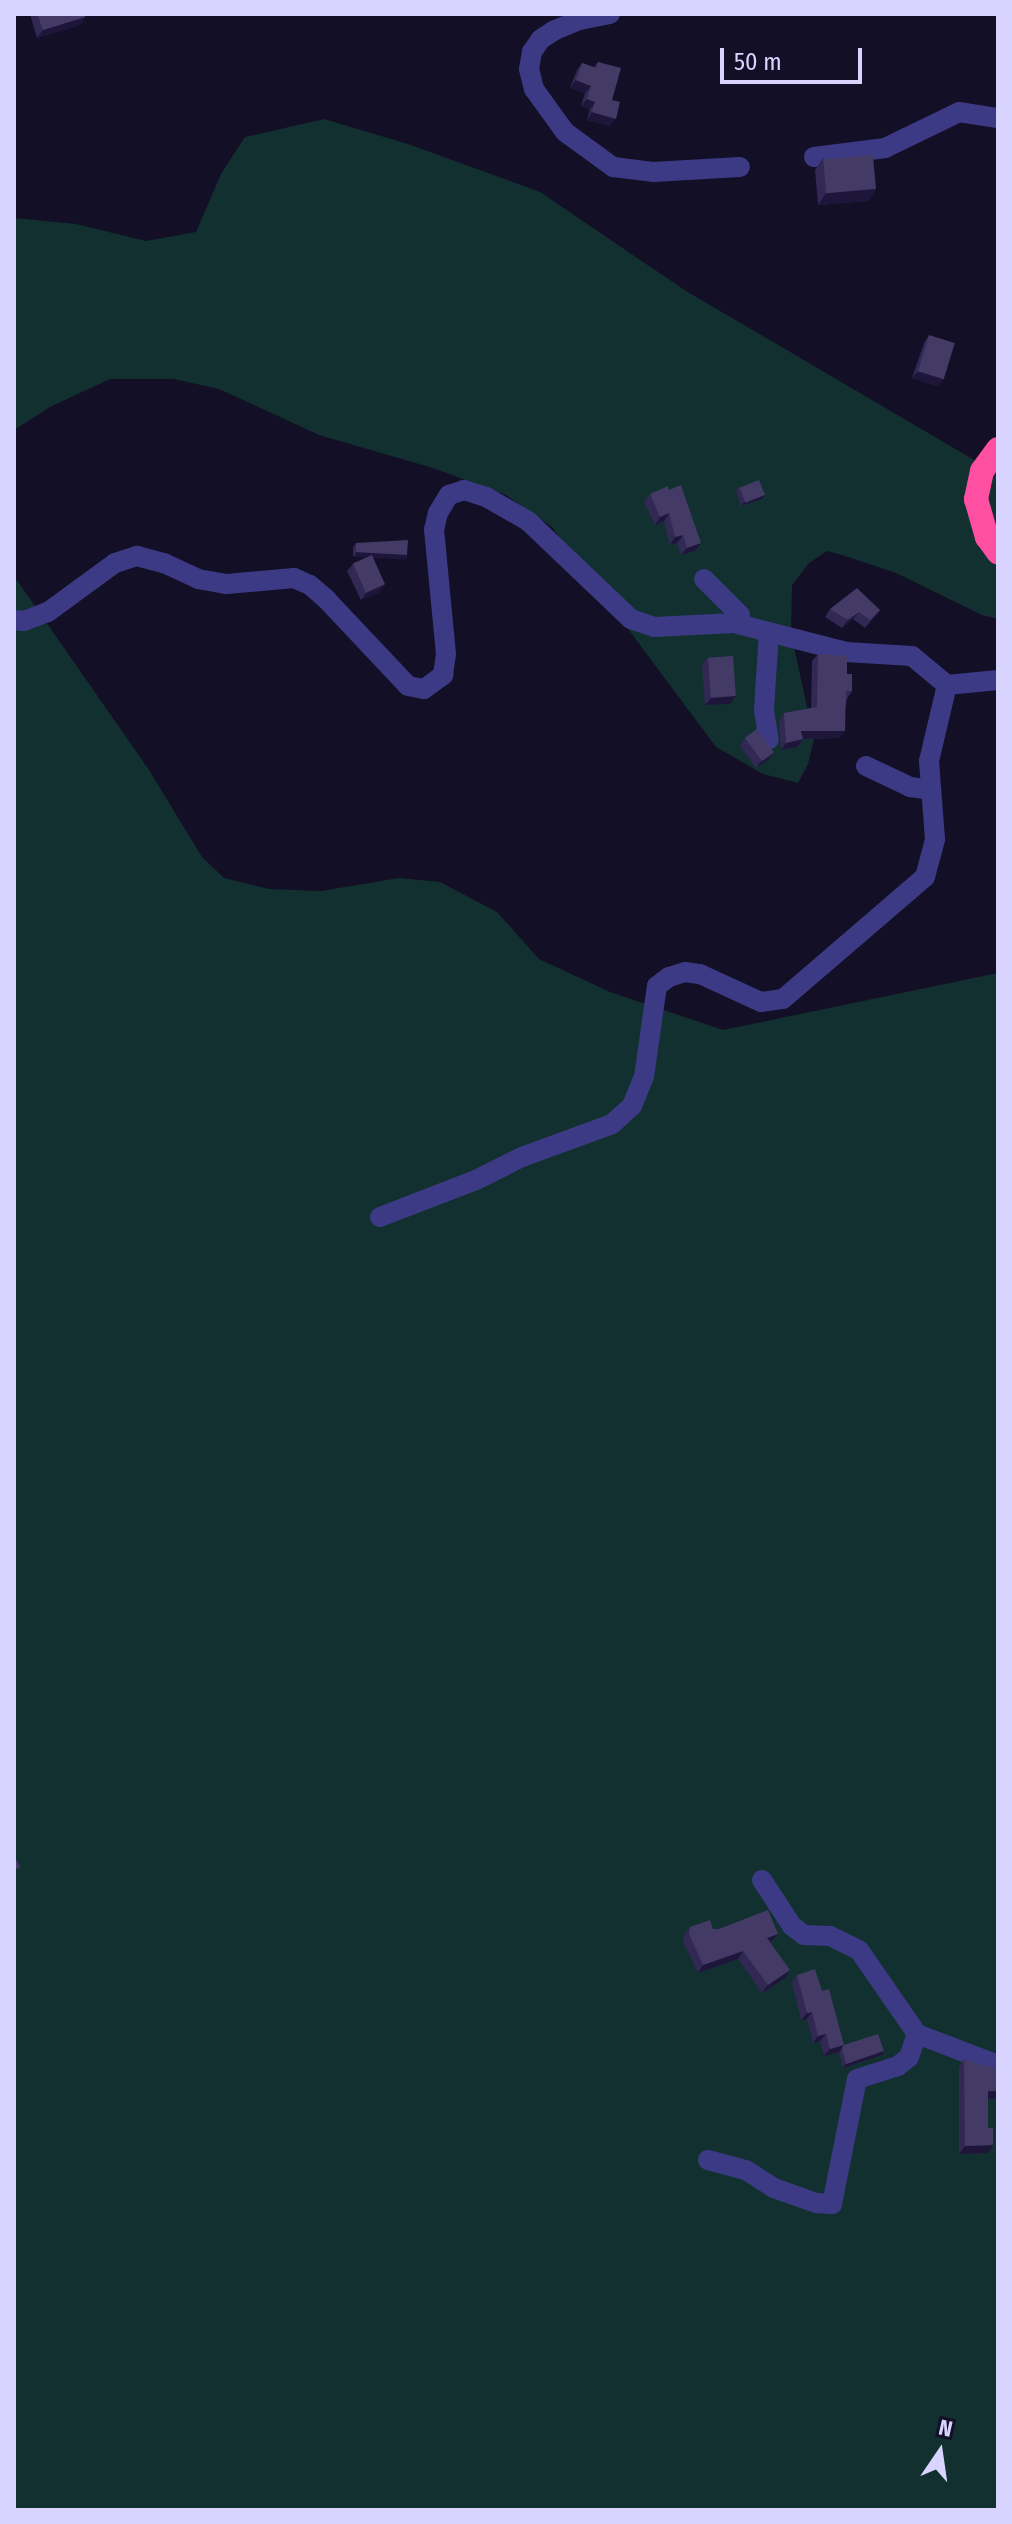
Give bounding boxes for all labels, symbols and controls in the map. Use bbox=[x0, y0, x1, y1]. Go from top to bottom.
scale bar bbox=[724, 32, 866, 82]
text: 50 m bbox=[734, 48, 782, 76]
north arrow bbox=[900, 2412, 980, 2492]
text: N bbox=[936, 2413, 955, 2443]

